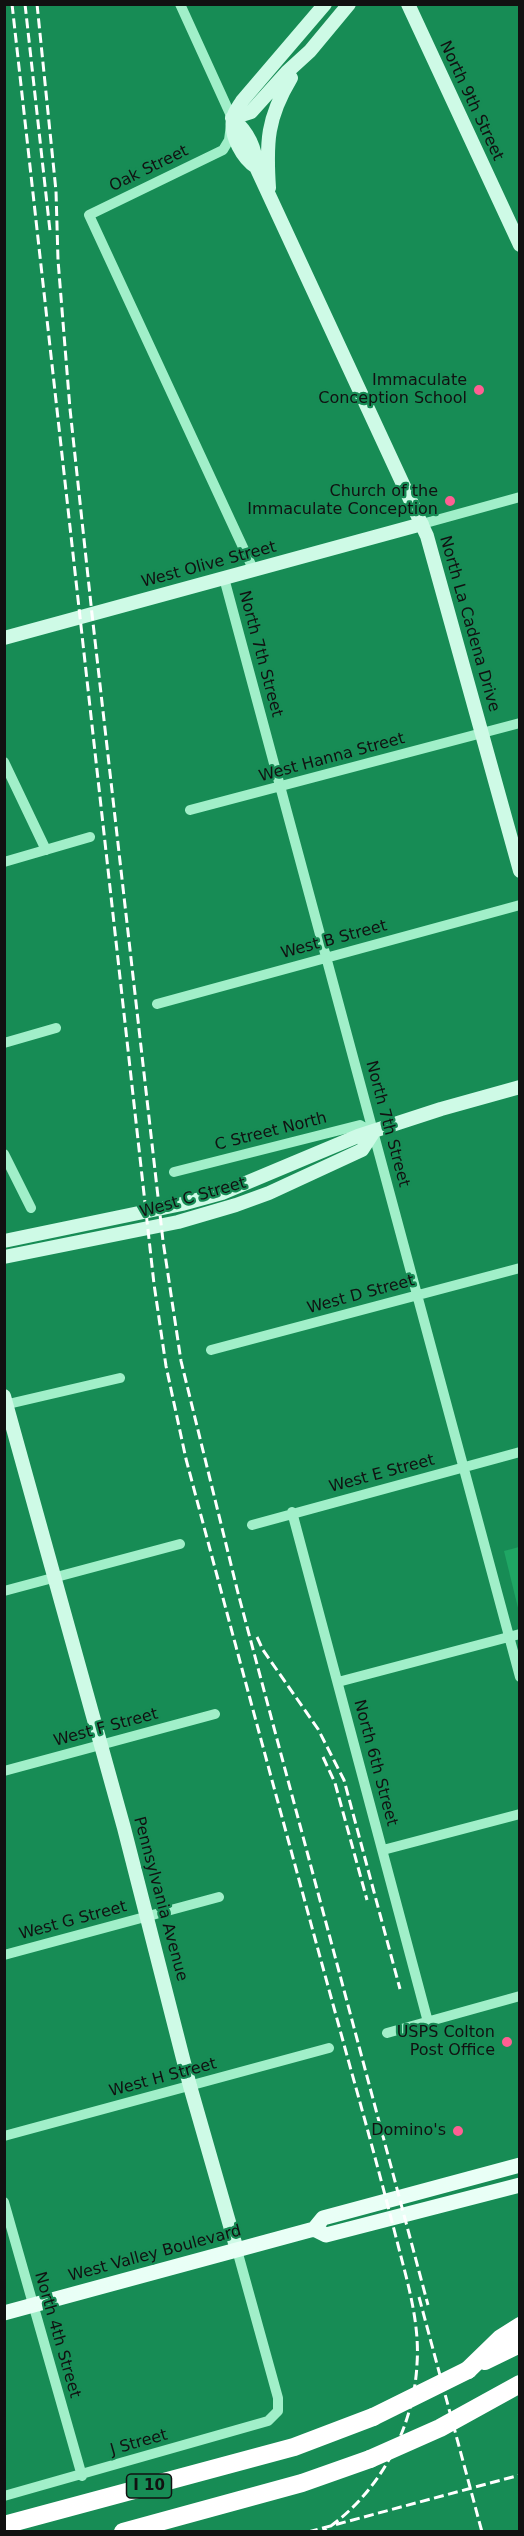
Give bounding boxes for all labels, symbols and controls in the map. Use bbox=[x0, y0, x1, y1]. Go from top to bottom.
street label: North 9th Street bbox=[435, 38, 507, 164]
street label: Oak Street bbox=[106, 142, 192, 196]
place label: Immaculate Conception School bbox=[318, 371, 467, 409]
marker: Immaculate Conception School bbox=[472, 383, 486, 397]
place label: Church of the Immaculate Conception bbox=[247, 482, 438, 520]
marker: Church of the Immaculate Conception bbox=[443, 494, 457, 508]
street label: North La Cadena Drive bbox=[435, 534, 503, 714]
street label: West Olive Street bbox=[139, 538, 279, 592]
street label: North 7th Street bbox=[234, 589, 286, 719]
street label: West Hanna Street bbox=[257, 729, 407, 787]
street label: West B Street bbox=[279, 917, 389, 963]
street label: North 7th Street bbox=[361, 1059, 413, 1189]
street label: C Street North bbox=[213, 1109, 329, 1155]
street label: West C Street bbox=[138, 1174, 248, 1222]
street label: West D Street bbox=[305, 1271, 417, 1319]
street label: West E Street bbox=[327, 1451, 437, 1497]
street label: North 6th Street bbox=[349, 1698, 401, 1828]
street label: West F Street bbox=[52, 1705, 160, 1751]
street label: Pennsylvania Avenue bbox=[129, 1815, 191, 1983]
street label: West G Street bbox=[17, 1897, 129, 1945]
place label: USPS Colton Post Office bbox=[397, 2023, 495, 2061]
marker: USPS Colton Post Office bbox=[500, 2035, 514, 2049]
street label: West H Street bbox=[107, 2054, 219, 2102]
place label: Domino's bbox=[371, 2121, 446, 2141]
marker: Domino's bbox=[451, 2124, 465, 2138]
street label: West Valley Boulevard bbox=[66, 2222, 244, 2286]
street label: North 4th Street bbox=[30, 2270, 84, 2400]
street label: J Street bbox=[108, 2426, 170, 2460]
road number: I 10 bbox=[126, 2474, 172, 2498]

